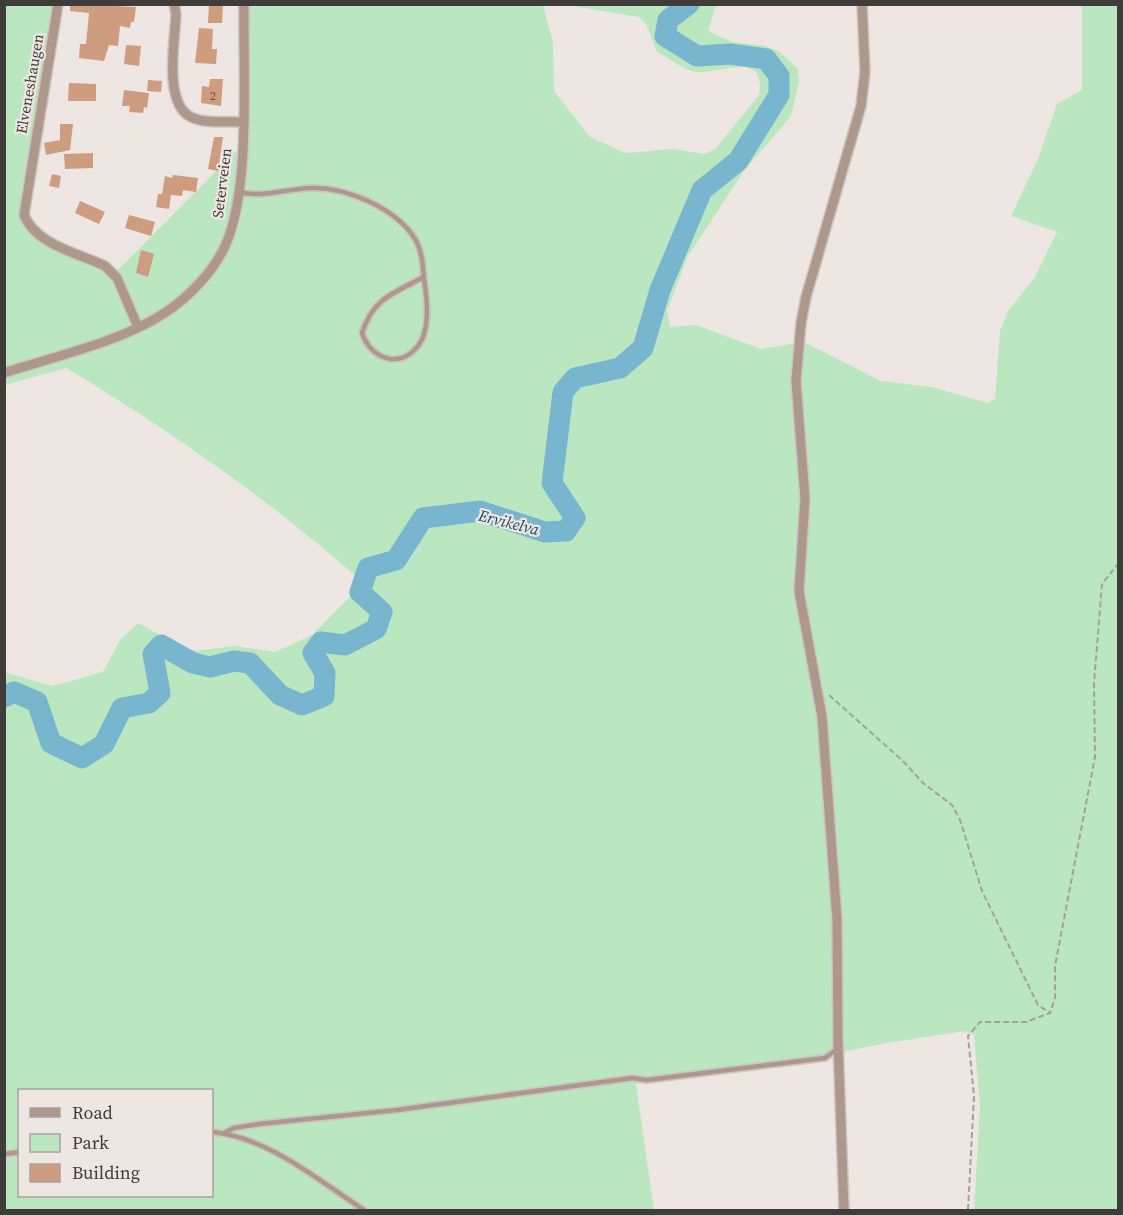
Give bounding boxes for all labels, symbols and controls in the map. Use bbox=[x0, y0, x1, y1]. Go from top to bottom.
street label: Elveneshaugen bbox=[10, 32, 49, 135]
house number: 2 bbox=[210, 88, 216, 104]
street label: Seterveien bbox=[207, 147, 236, 219]
water label: Ervikelva bbox=[475, 504, 542, 540]
legend bbox=[18, 1089, 213, 1197]
text: Road bbox=[72, 1100, 113, 1125]
text: Park bbox=[72, 1130, 109, 1155]
text: Building bbox=[72, 1160, 140, 1185]

